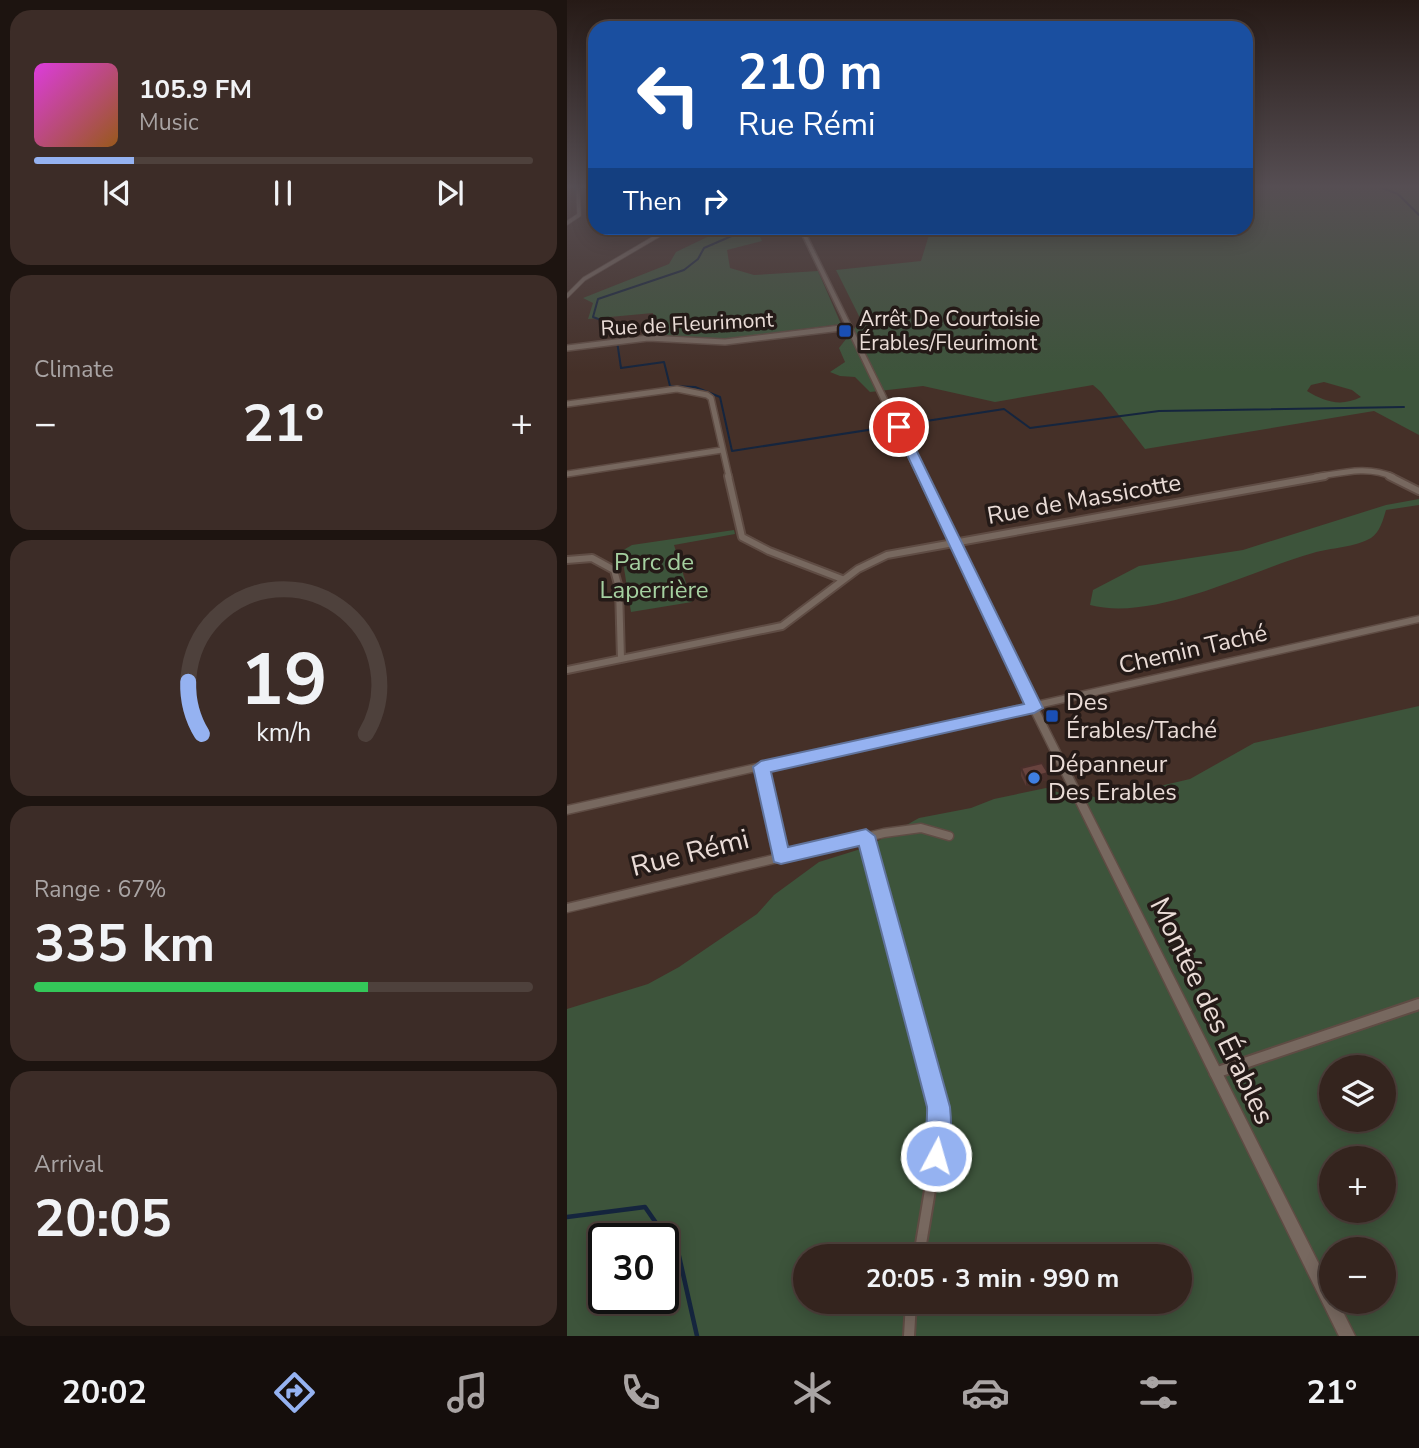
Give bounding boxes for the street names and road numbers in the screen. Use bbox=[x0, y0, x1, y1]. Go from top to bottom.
street label: Rue de Fleurimont bbox=[600, 305, 775, 343]
street label: Rue de Massicotte bbox=[984, 466, 1184, 532]
street label: Chemin Taché bbox=[1116, 616, 1270, 682]
street label: Rue Rémi bbox=[627, 820, 753, 886]
street label: Montée des Érables bbox=[1141, 891, 1283, 1131]

